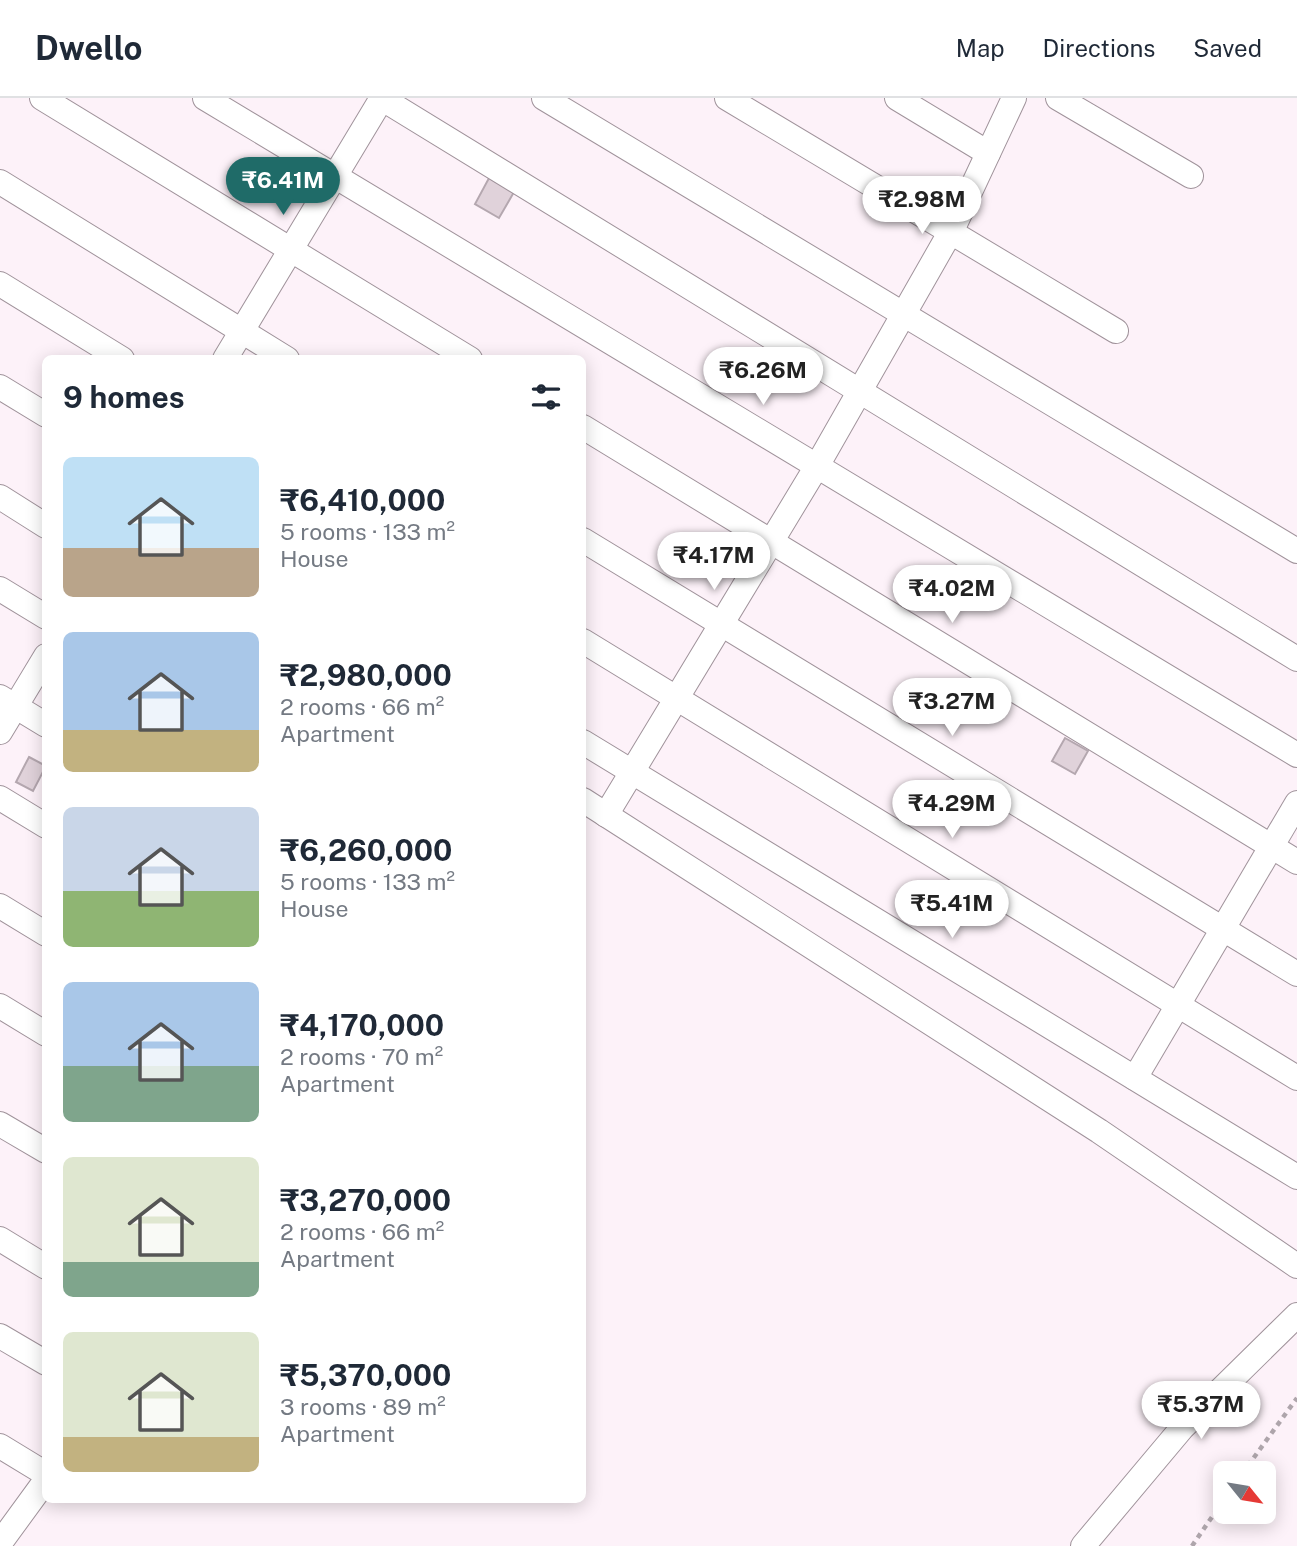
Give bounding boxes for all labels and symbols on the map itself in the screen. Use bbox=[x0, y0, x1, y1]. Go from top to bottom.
pin: ₹6.41M bbox=[226, 158, 340, 217]
pin: ₹2.98M bbox=[865, 176, 979, 236]
pin: ₹6.26M bbox=[706, 348, 820, 407]
pin: ₹4.17M bbox=[657, 532, 771, 592]
pin: ₹4.02M bbox=[895, 566, 1009, 625]
pin: ₹3.27M bbox=[895, 678, 1009, 738]
pin: ₹4.29M bbox=[895, 780, 1009, 840]
pin: ₹5.41M bbox=[895, 880, 1009, 940]
pin: ₹5.37M bbox=[1144, 1382, 1258, 1441]
north arrow bbox=[1213, 1461, 1276, 1524]

